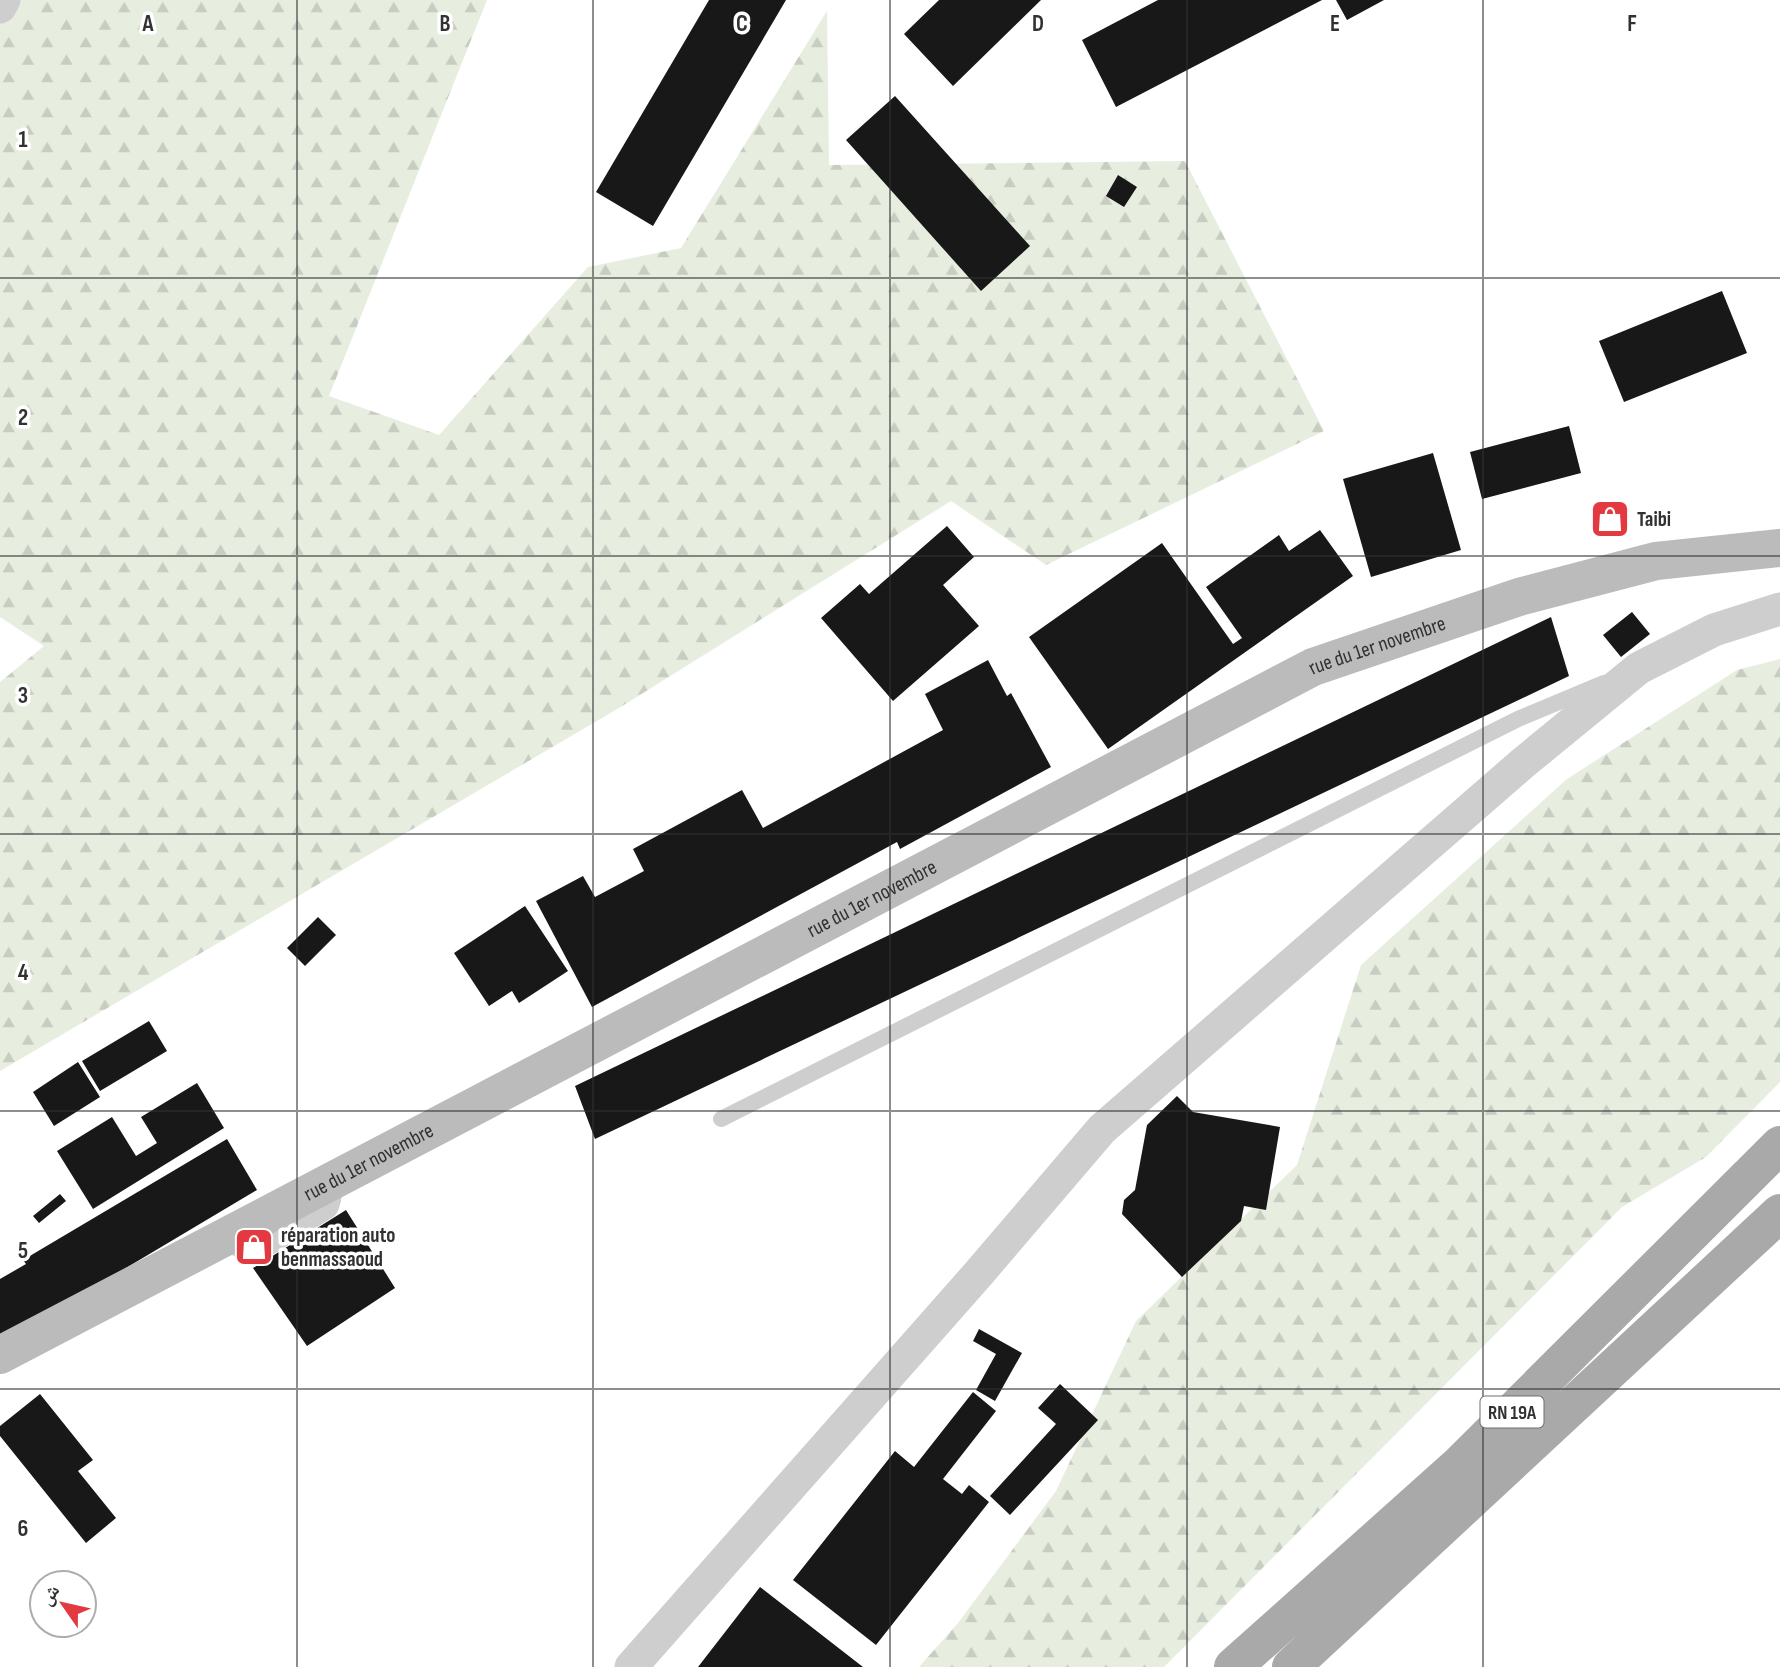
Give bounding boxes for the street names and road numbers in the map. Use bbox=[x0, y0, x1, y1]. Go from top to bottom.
street label: rue du 1er novembre bbox=[1304, 611, 1449, 680]
street label: rue du 1er novembre bbox=[803, 854, 941, 943]
street label: rue du 1er novembre bbox=[300, 1118, 438, 1207]
road number: RN 19A bbox=[1480, 1396, 1544, 1428]

